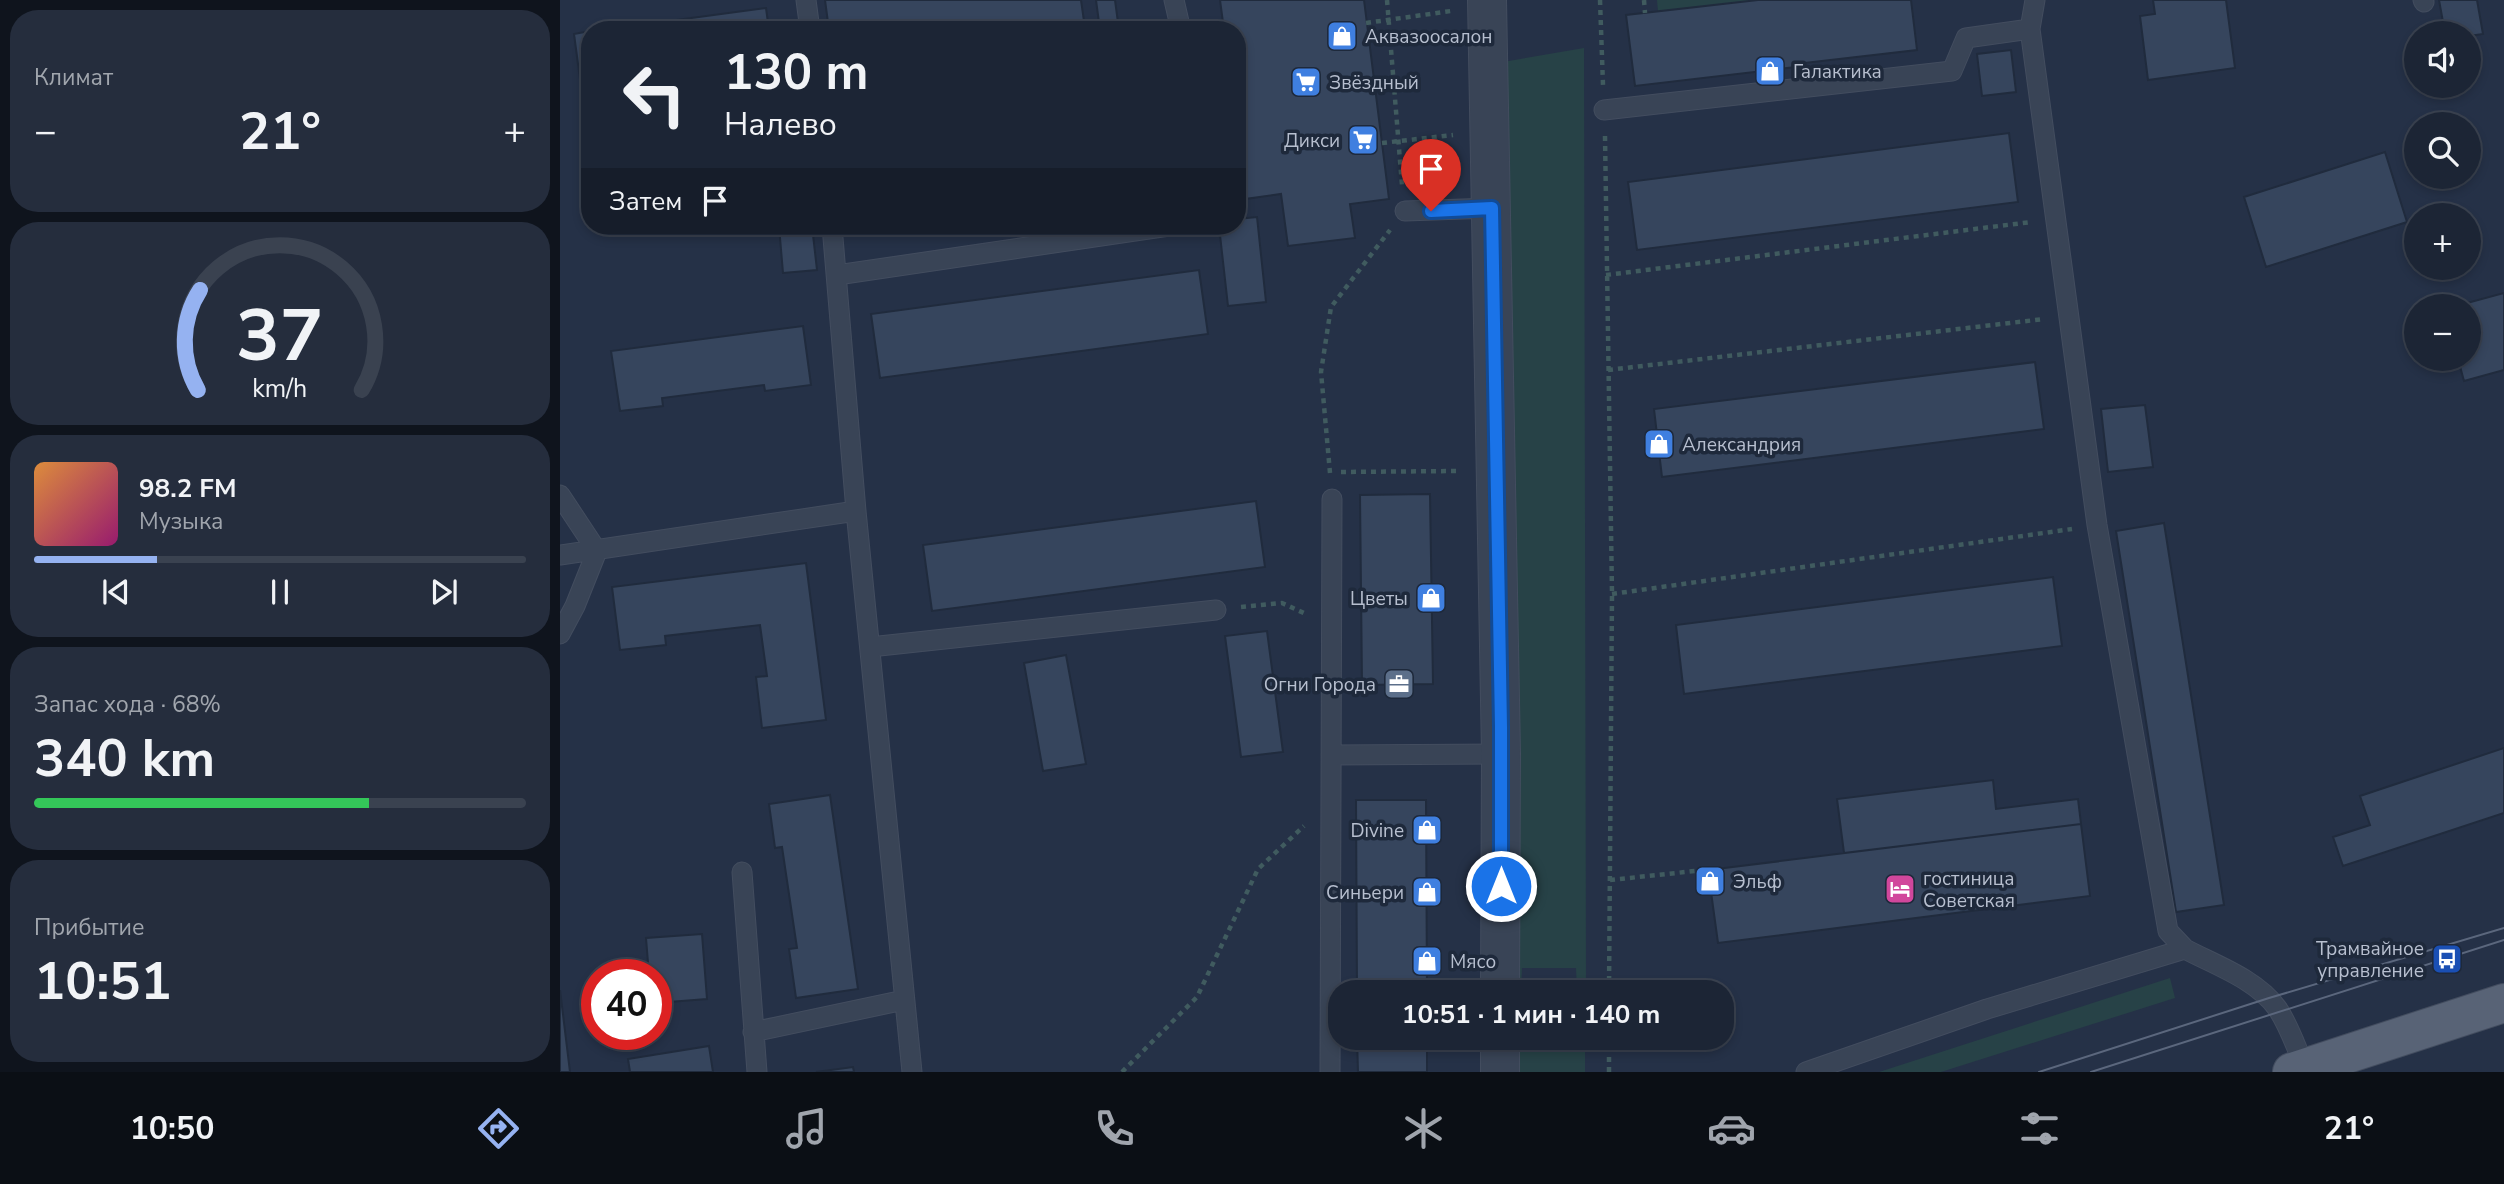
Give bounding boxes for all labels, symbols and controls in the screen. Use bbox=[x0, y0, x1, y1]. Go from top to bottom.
shop icon: Аквазоосалон bbox=[1325, 19, 1359, 53]
map controls bbox=[2404, 21, 2481, 371]
button: sound bbox=[2404, 21, 2481, 98]
place label: Аквазоосалон bbox=[1365, 24, 1492, 50]
text: 130 m bbox=[724, 39, 868, 106]
icon: left bbox=[609, 49, 700, 140]
shop icon: Галактика bbox=[1753, 54, 1787, 88]
place label: Галактика bbox=[1793, 59, 1882, 85]
text: Климат bbox=[34, 62, 113, 93]
supermarket icon: Звёздный bbox=[1289, 65, 1323, 99]
place label: Звёздный bbox=[1329, 70, 1419, 96]
text: 21° bbox=[239, 96, 321, 167]
text: Налево bbox=[724, 103, 837, 146]
text: − bbox=[34, 106, 57, 157]
text: + bbox=[503, 106, 526, 157]
button: search bbox=[2404, 112, 2481, 189]
supermarket icon: Дикси bbox=[1346, 123, 1380, 157]
place label: Дикси bbox=[1284, 128, 1340, 154]
pin bbox=[1401, 139, 1461, 211]
icon: arrive bbox=[1412, 150, 1450, 188]
icon: arrive bbox=[696, 182, 734, 220]
text: Затем bbox=[609, 184, 682, 219]
button: + bbox=[2404, 203, 2481, 280]
text: 37 bbox=[236, 286, 324, 386]
button: − bbox=[2404, 294, 2481, 371]
text: km/h bbox=[252, 371, 308, 405]
shop icon: Александрия bbox=[1642, 427, 1676, 461]
place label: Александрия bbox=[1682, 432, 1801, 458]
text: 98.2 FM bbox=[139, 471, 236, 506]
text: Музыка bbox=[139, 506, 223, 537]
icon: previous bbox=[97, 573, 135, 611]
icon: pause bbox=[261, 573, 299, 611]
icon: next bbox=[425, 573, 463, 611]
shop icon: Цветы bbox=[1414, 581, 1448, 615]
place label: Цветы bbox=[1350, 586, 1408, 612]
office icon: Огни Города bbox=[1382, 667, 1416, 701]
place label: Огни Города bbox=[1264, 672, 1376, 698]
text: Запас хода · 68% bbox=[34, 689, 221, 720]
text: 340 km bbox=[34, 723, 215, 794]
shop icon: Divine bbox=[1410, 813, 1444, 847]
place label: Divine bbox=[1350, 818, 1404, 844]
position arrow bbox=[1464, 849, 1538, 923]
shop icon: Эльф bbox=[1693, 864, 1727, 898]
place label: гостиница Советская bbox=[1923, 866, 2015, 914]
place label: Эльф bbox=[1733, 869, 1782, 895]
hotel icon: гостиница Советская bbox=[1883, 872, 1917, 906]
shop icon: Синьери bbox=[1410, 875, 1444, 909]
place label: Синьери bbox=[1326, 880, 1404, 906]
text: Прибытие bbox=[34, 912, 144, 943]
place label: Трамвайное управление bbox=[2316, 936, 2424, 984]
bus stop icon: Трамвайное управление bbox=[2430, 942, 2464, 976]
shop icon: Мясо bbox=[1410, 944, 1444, 978]
text: 10:51 bbox=[34, 946, 172, 1017]
place label: Мясо bbox=[1450, 949, 1496, 975]
speed limit sign: 40 bbox=[581, 959, 672, 1050]
text: 10:51 · 1 мин · 140 m bbox=[1402, 997, 1660, 1032]
icon: directions bbox=[474, 1104, 523, 1153]
icon: music bbox=[782, 1104, 831, 1153]
icon: phone bbox=[1090, 1104, 1139, 1153]
icon: climate bbox=[1399, 1104, 1448, 1153]
icon: car bbox=[1707, 1104, 1756, 1153]
icon: filters bbox=[2015, 1104, 2064, 1153]
text: 10:50 bbox=[130, 1107, 214, 1150]
text: 21° bbox=[2324, 1107, 2374, 1150]

